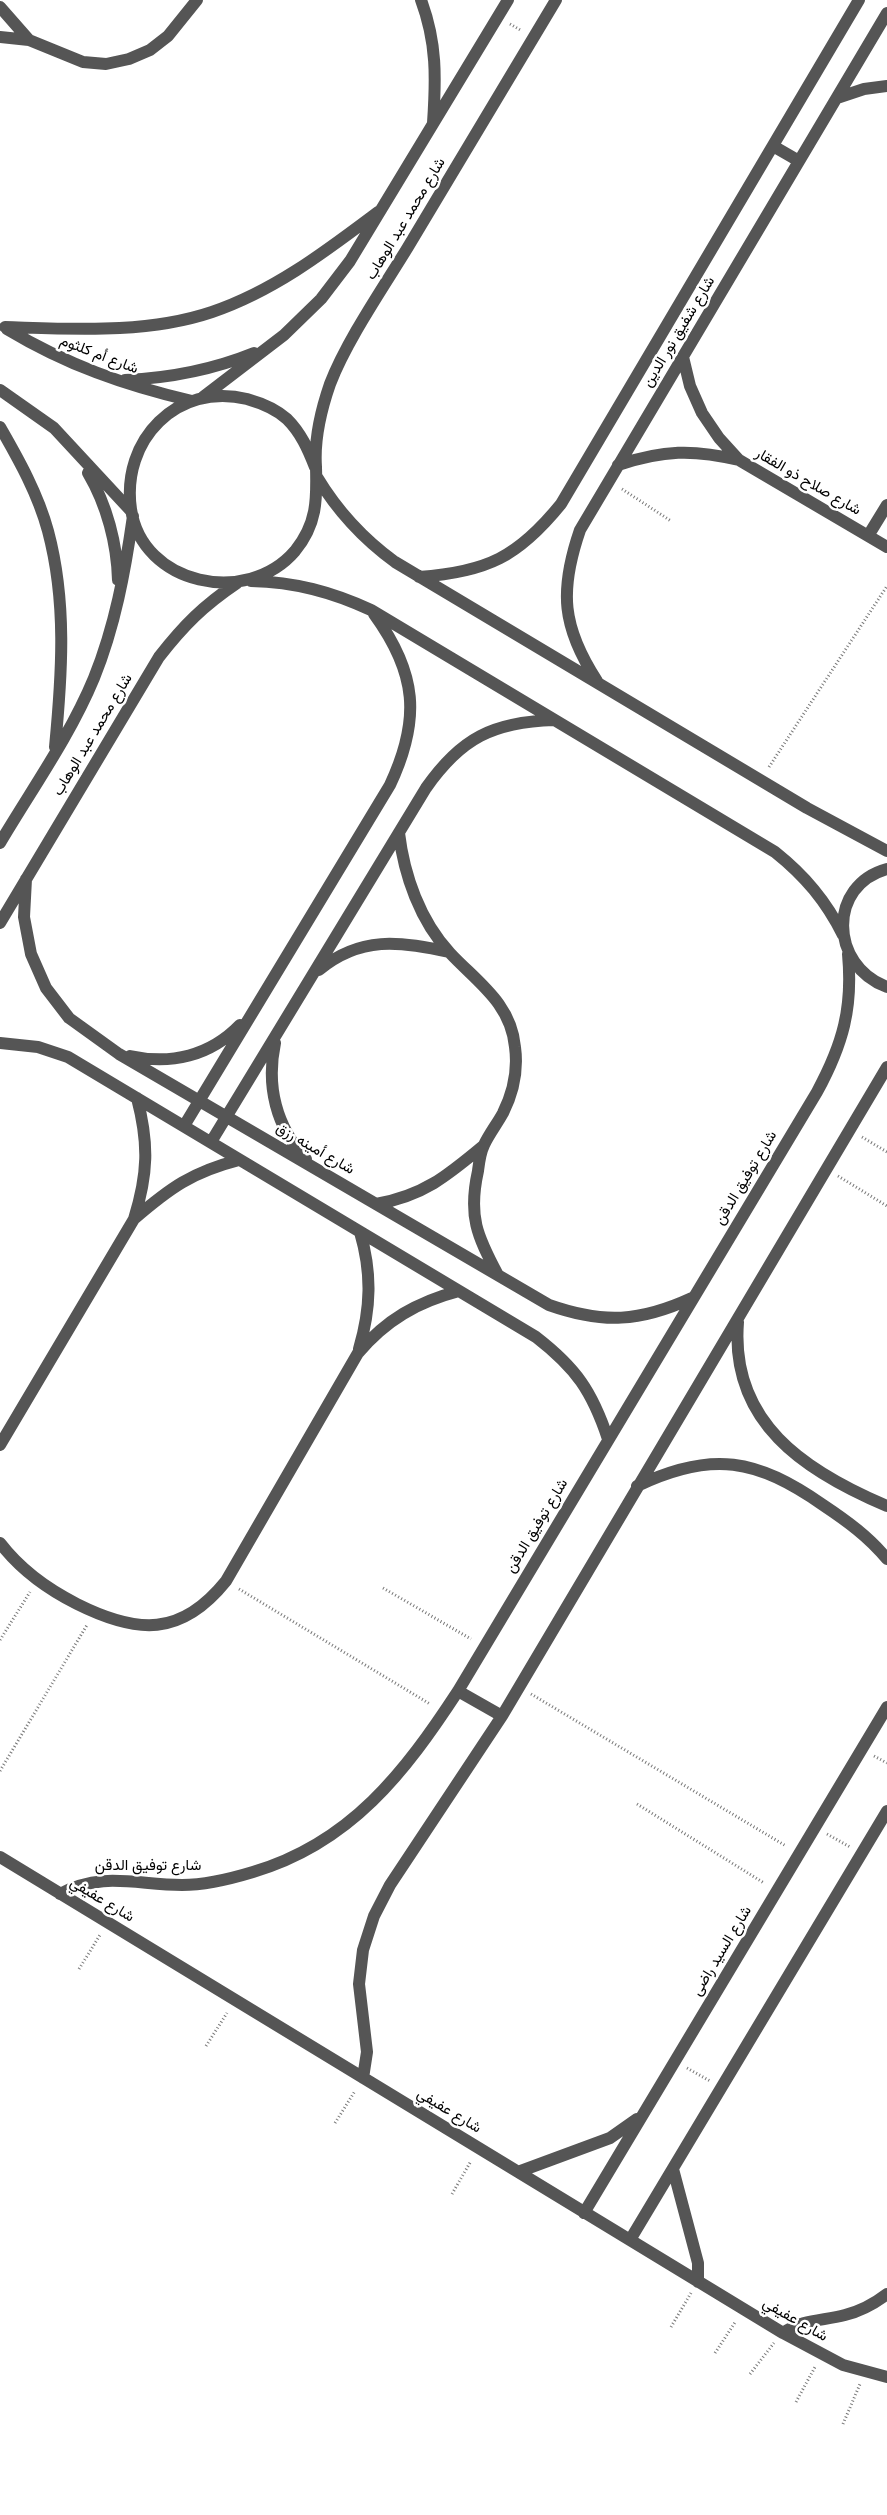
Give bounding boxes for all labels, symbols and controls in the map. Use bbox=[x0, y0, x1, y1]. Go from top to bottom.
street label: شارع محمد عبد الوهاب bbox=[362, 155, 450, 283]
street label: شارع شفيق نور الدين bbox=[639, 273, 719, 391]
street label: شارع أم كلثوم bbox=[57, 332, 141, 378]
street label: شارع صلاح ذو الفقار bbox=[752, 444, 864, 520]
street label: شارع محمد عبد الوهاب bbox=[49, 671, 137, 799]
street label: شارع أمينه رزق bbox=[273, 1119, 357, 1179]
street label: شارع توفيق الدقن bbox=[711, 1128, 781, 1228]
street label: شارع توفيق الدقن bbox=[502, 1476, 572, 1576]
street label: شارع توفيق الدقن bbox=[95, 1857, 201, 1875]
street label: شارع عفيفي bbox=[67, 1874, 137, 1926]
street label: شارع السيد راضى bbox=[688, 1903, 756, 1999]
street label: شارع عفيفي bbox=[414, 2085, 484, 2137]
street label: شارع عفيفي bbox=[759, 2294, 831, 2346]

